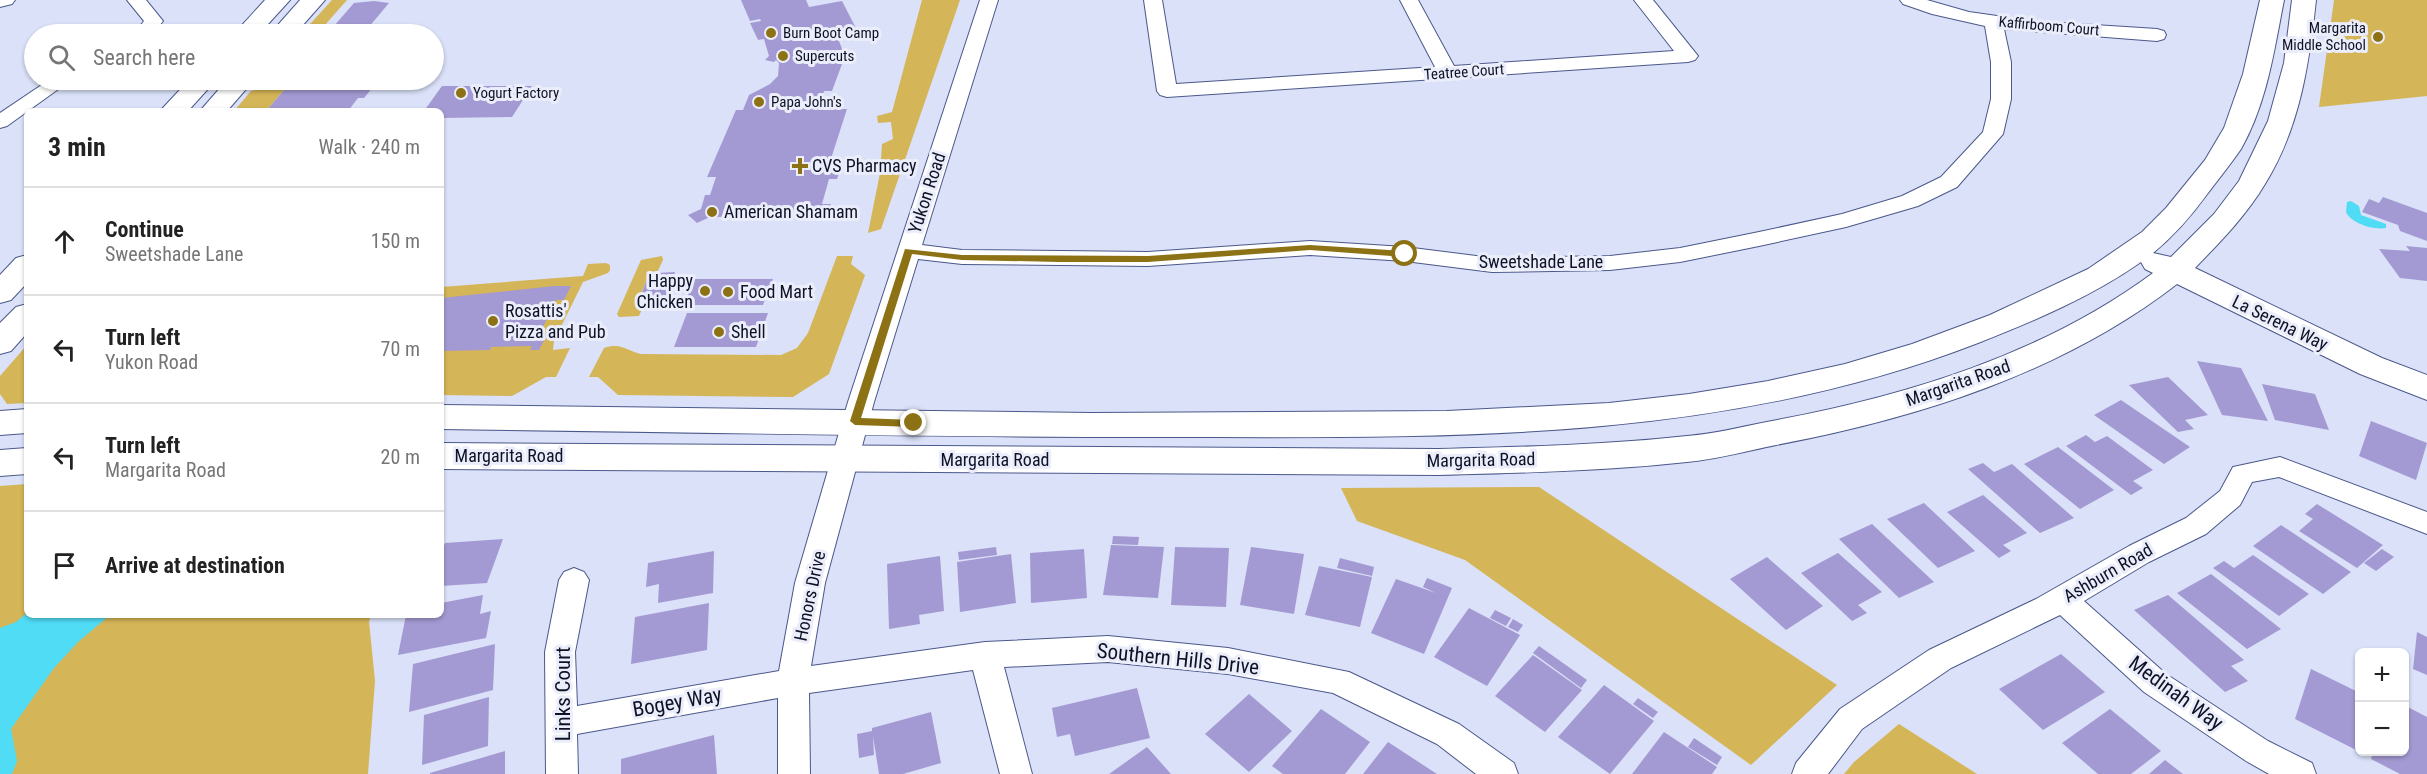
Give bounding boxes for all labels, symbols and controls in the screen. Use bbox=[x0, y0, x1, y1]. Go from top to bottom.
street label: Kaffirboom Court bbox=[1998, 13, 2100, 39]
place label: Margarita Middle School bbox=[2282, 19, 2366, 54]
search box bbox=[24, 24, 444, 90]
place label: Burn Boot Camp bbox=[783, 24, 879, 42]
marker: Burn Boot Camp bbox=[764, 26, 778, 40]
marker: Margarita Middle School bbox=[2371, 30, 2385, 44]
icon: search bbox=[45, 41, 78, 74]
text: Search here bbox=[93, 45, 195, 70]
place label: Supercuts bbox=[795, 47, 855, 65]
marker: Supercuts bbox=[776, 49, 790, 63]
street label: Teatree Court bbox=[1423, 60, 1505, 84]
place label: Yogurt Factory bbox=[473, 84, 559, 102]
marker: Yogurt Factory bbox=[454, 86, 468, 100]
place label: Papa John's bbox=[771, 93, 842, 111]
marker: Papa John's bbox=[752, 95, 766, 109]
text: 3 min bbox=[48, 132, 106, 162]
text: Walk · 240 m bbox=[319, 135, 420, 159]
street label: Yukon Road bbox=[904, 150, 949, 236]
place label: CVS Pharmacy bbox=[812, 155, 917, 176]
marker: CVS Pharmacy bbox=[793, 159, 807, 173]
place label: American Shamam bbox=[724, 201, 858, 222]
marker: American Shamam bbox=[705, 205, 719, 219]
text: Continue bbox=[105, 217, 184, 242]
icon: ahead bbox=[48, 225, 81, 258]
text: 150 m bbox=[371, 229, 420, 253]
route start bbox=[1391, 240, 1417, 266]
text: Sweetshade Lane bbox=[105, 242, 243, 266]
street label: Sweetshade Lane bbox=[1479, 251, 1603, 272]
place label: Happy Chicken bbox=[637, 270, 693, 312]
place label: Food Mart bbox=[740, 281, 813, 302]
marker: Happy Chicken bbox=[698, 284, 712, 298]
marker: Food Mart bbox=[721, 285, 735, 299]
street label: La Serena Way bbox=[2229, 290, 2332, 355]
place label: Rosattis' Pizza and Pub bbox=[505, 300, 606, 342]
marker: Rosattis' Pizza and Pub bbox=[486, 314, 500, 328]
place label: Shell bbox=[731, 321, 766, 342]
text: Turn left bbox=[105, 325, 180, 350]
marker: Shell bbox=[712, 325, 726, 339]
icon: left bbox=[48, 333, 81, 366]
text: 70 m bbox=[381, 337, 420, 361]
text: Yukon Road bbox=[105, 350, 198, 374]
street label: Margarita Road bbox=[1903, 355, 2013, 410]
route end bbox=[900, 409, 926, 435]
text: Turn left bbox=[105, 433, 180, 458]
icon: left bbox=[48, 441, 81, 474]
text: 20 m bbox=[381, 445, 420, 469]
street label: Margarita Road bbox=[455, 445, 563, 466]
street label: Margarita Road bbox=[1426, 448, 1536, 471]
street label: Margarita Road bbox=[941, 449, 1049, 470]
text: Margarita Road bbox=[105, 458, 226, 482]
street label: Ashburn Road bbox=[2059, 539, 2156, 606]
icon: arrive bbox=[48, 549, 81, 582]
street label: Honors Drive bbox=[790, 549, 829, 643]
text: Arrive at destination bbox=[105, 553, 285, 578]
street label: Southern Hills Drive bbox=[1096, 639, 1260, 679]
street label: Links Court bbox=[551, 647, 575, 741]
map controls bbox=[2355, 648, 2409, 756]
button: + bbox=[2355, 648, 2409, 702]
street label: Medinah Way bbox=[2124, 651, 2228, 735]
street label: Bogey Way bbox=[631, 682, 724, 722]
button: − bbox=[2355, 702, 2409, 756]

